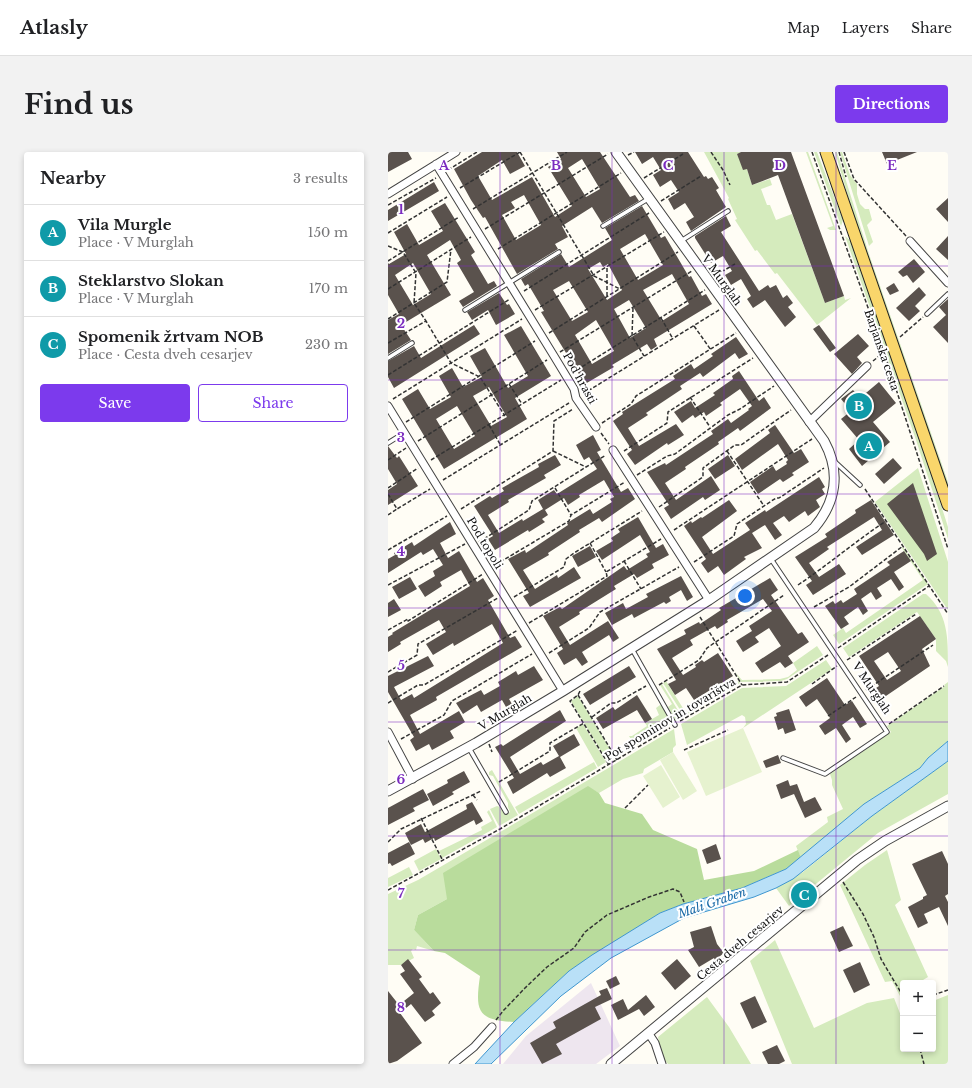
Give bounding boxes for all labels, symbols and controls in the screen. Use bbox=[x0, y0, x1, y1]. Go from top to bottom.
text: Atlasly bbox=[20, 16, 88, 39]
text: Map bbox=[787, 19, 820, 37]
text: Layers bbox=[842, 19, 889, 37]
text: Share bbox=[911, 19, 952, 37]
button: Directions bbox=[835, 85, 948, 123]
text: Find us bbox=[24, 87, 134, 122]
text: A bbox=[438, 157, 450, 174]
text: B bbox=[551, 157, 561, 174]
text: C bbox=[663, 157, 674, 174]
text: D bbox=[774, 157, 786, 174]
text: E bbox=[887, 157, 897, 174]
text: Nearby bbox=[40, 168, 106, 189]
text: 3 results bbox=[293, 170, 348, 187]
text: 1 bbox=[398, 201, 404, 218]
text: Vila Murgle bbox=[78, 215, 171, 234]
text: A bbox=[48, 224, 58, 241]
text: 150 m bbox=[308, 224, 348, 241]
text: Place · V Murglah bbox=[78, 234, 194, 251]
street label: V Murglah bbox=[698, 251, 745, 309]
text: Steklarstvo Slokan bbox=[78, 271, 224, 290]
text: B bbox=[48, 280, 58, 297]
text: 170 m bbox=[309, 280, 348, 297]
text: Place · V Murglah bbox=[78, 290, 194, 307]
street label: Barjanska cesta bbox=[862, 307, 903, 393]
text: 2 bbox=[397, 315, 405, 332]
text: Spomenik žrtvam NOB bbox=[78, 327, 264, 346]
text: C bbox=[48, 336, 58, 353]
text: 230 m bbox=[305, 336, 348, 353]
text: Place · Cesta dveh cesarjev bbox=[78, 346, 253, 363]
street label: Pod hrasti bbox=[560, 350, 600, 406]
button: Save bbox=[40, 384, 190, 422]
button: Share bbox=[198, 384, 348, 422]
pin: B bbox=[846, 391, 872, 421]
text: 3 bbox=[397, 429, 405, 446]
pin: A bbox=[856, 431, 882, 461]
street label: Pod topoli bbox=[464, 514, 506, 572]
text: 4 bbox=[397, 543, 406, 560]
your location bbox=[735, 586, 755, 606]
text: 5 bbox=[397, 657, 405, 674]
street label: V Murglah bbox=[849, 659, 895, 717]
street label: Pot spominov in tovarištva bbox=[602, 674, 739, 764]
street label: V Murglah bbox=[475, 690, 534, 734]
text: 6 bbox=[397, 771, 406, 788]
pin: C bbox=[791, 880, 817, 910]
water label: Mali Graben bbox=[675, 884, 748, 921]
text: 7 bbox=[398, 885, 405, 902]
street label: Cesta dveh cesarjev bbox=[694, 902, 786, 983]
map controls bbox=[900, 980, 936, 1052]
button: + bbox=[900, 980, 936, 1016]
text: 8 bbox=[397, 999, 405, 1016]
button: − bbox=[900, 1016, 936, 1052]

